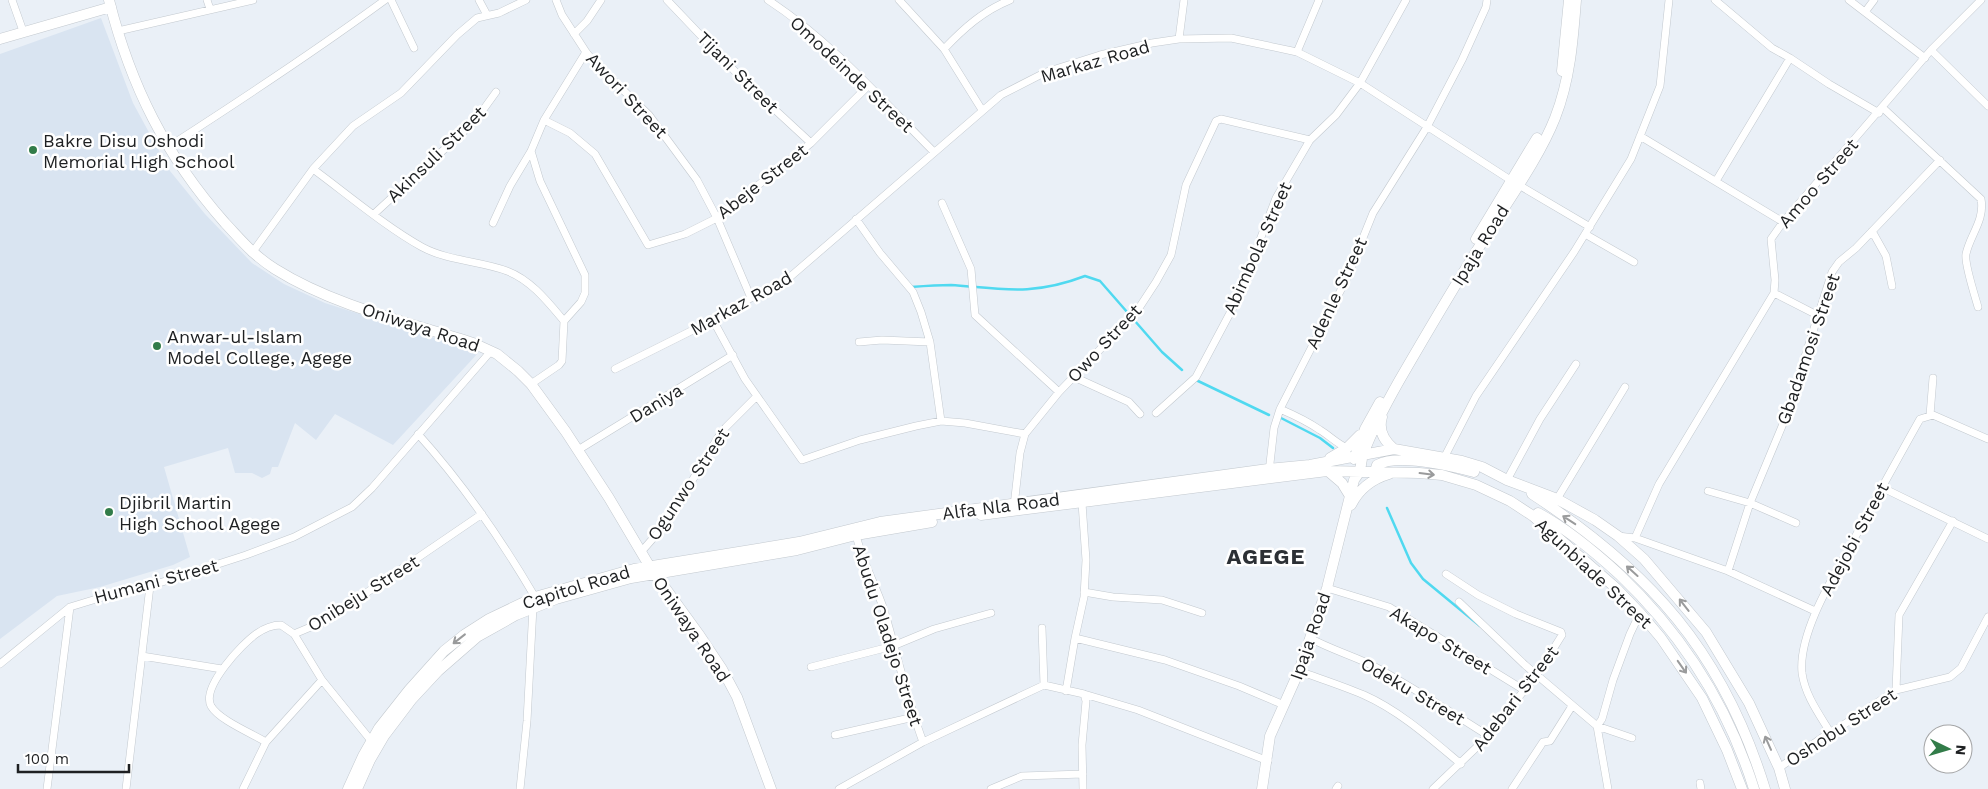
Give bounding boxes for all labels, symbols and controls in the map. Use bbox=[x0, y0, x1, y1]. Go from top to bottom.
street label: Omodeinde Street bbox=[786, 11, 918, 137]
street label: Tijani Street bbox=[693, 27, 783, 117]
street label: Markaz Road bbox=[1038, 35, 1152, 87]
street label: Awori Street bbox=[582, 48, 672, 143]
street label: Akinsuli Street bbox=[382, 101, 490, 206]
place label: Bakre Disu Oshodi Memorial High School bbox=[43, 130, 235, 172]
street label: Amoo Street bbox=[1774, 134, 1863, 232]
street label: Abeje Street bbox=[713, 139, 812, 223]
marker: Bakre Disu Oshodi Memorial High School bbox=[27, 144, 39, 156]
street label: Abimbola Street bbox=[1218, 178, 1296, 317]
street label: Ipaja Road bbox=[1447, 201, 1513, 289]
street label: Adenle Street bbox=[1301, 233, 1371, 352]
street label: Markaz Road bbox=[687, 266, 795, 340]
street label: Gbadamosi Street bbox=[1772, 270, 1844, 427]
street label: Oniwaya Road bbox=[359, 298, 483, 356]
street label: Owo Street bbox=[1063, 299, 1146, 386]
place label: Anwar-ul-Islam Model College, Agege bbox=[167, 326, 352, 368]
marker: Anwar-ul-Islam Model College, Agege bbox=[151, 340, 163, 352]
street label: Daniya bbox=[626, 379, 686, 427]
street label: Ogunwo Street bbox=[643, 423, 734, 544]
one-way arrow bbox=[1419, 469, 1435, 479]
street label: Adejobi Street bbox=[1815, 478, 1893, 599]
street label: Alfa Nla Road bbox=[941, 488, 1061, 524]
place label: Djibril Martin High School Agege bbox=[119, 492, 280, 534]
marker: Djibril Martin High School Agege bbox=[103, 506, 115, 518]
street label: Agunbiade Street bbox=[1531, 513, 1657, 633]
one-way arrow bbox=[1563, 515, 1577, 525]
street label: Abudu Oladejo Street bbox=[849, 542, 927, 729]
district label: AGEGE bbox=[1227, 544, 1305, 569]
street label: Onibeju Street bbox=[304, 550, 423, 636]
street label: Humani Street bbox=[92, 554, 221, 608]
street label: Capitol Road bbox=[519, 561, 633, 613]
one-way arrow bbox=[1625, 565, 1638, 577]
street label: Oniwaya Road bbox=[649, 572, 735, 686]
street label: Ipaja Road bbox=[1285, 589, 1335, 683]
one-way arrow bbox=[1679, 598, 1689, 612]
street label: Akapo Street bbox=[1387, 602, 1496, 679]
one-way arrow bbox=[453, 634, 466, 645]
street label: Adebari Street bbox=[1468, 641, 1563, 755]
street label: Odeku Street bbox=[1357, 653, 1469, 730]
one-way arrow bbox=[1677, 660, 1687, 674]
street label: Oshobu Street bbox=[1782, 683, 1901, 771]
north arrow bbox=[1923, 724, 1973, 774]
one-way arrow bbox=[1763, 736, 1773, 751]
scale bar bbox=[18, 742, 129, 774]
text: N bbox=[1953, 744, 1969, 756]
text: 100 m bbox=[25, 750, 69, 768]

